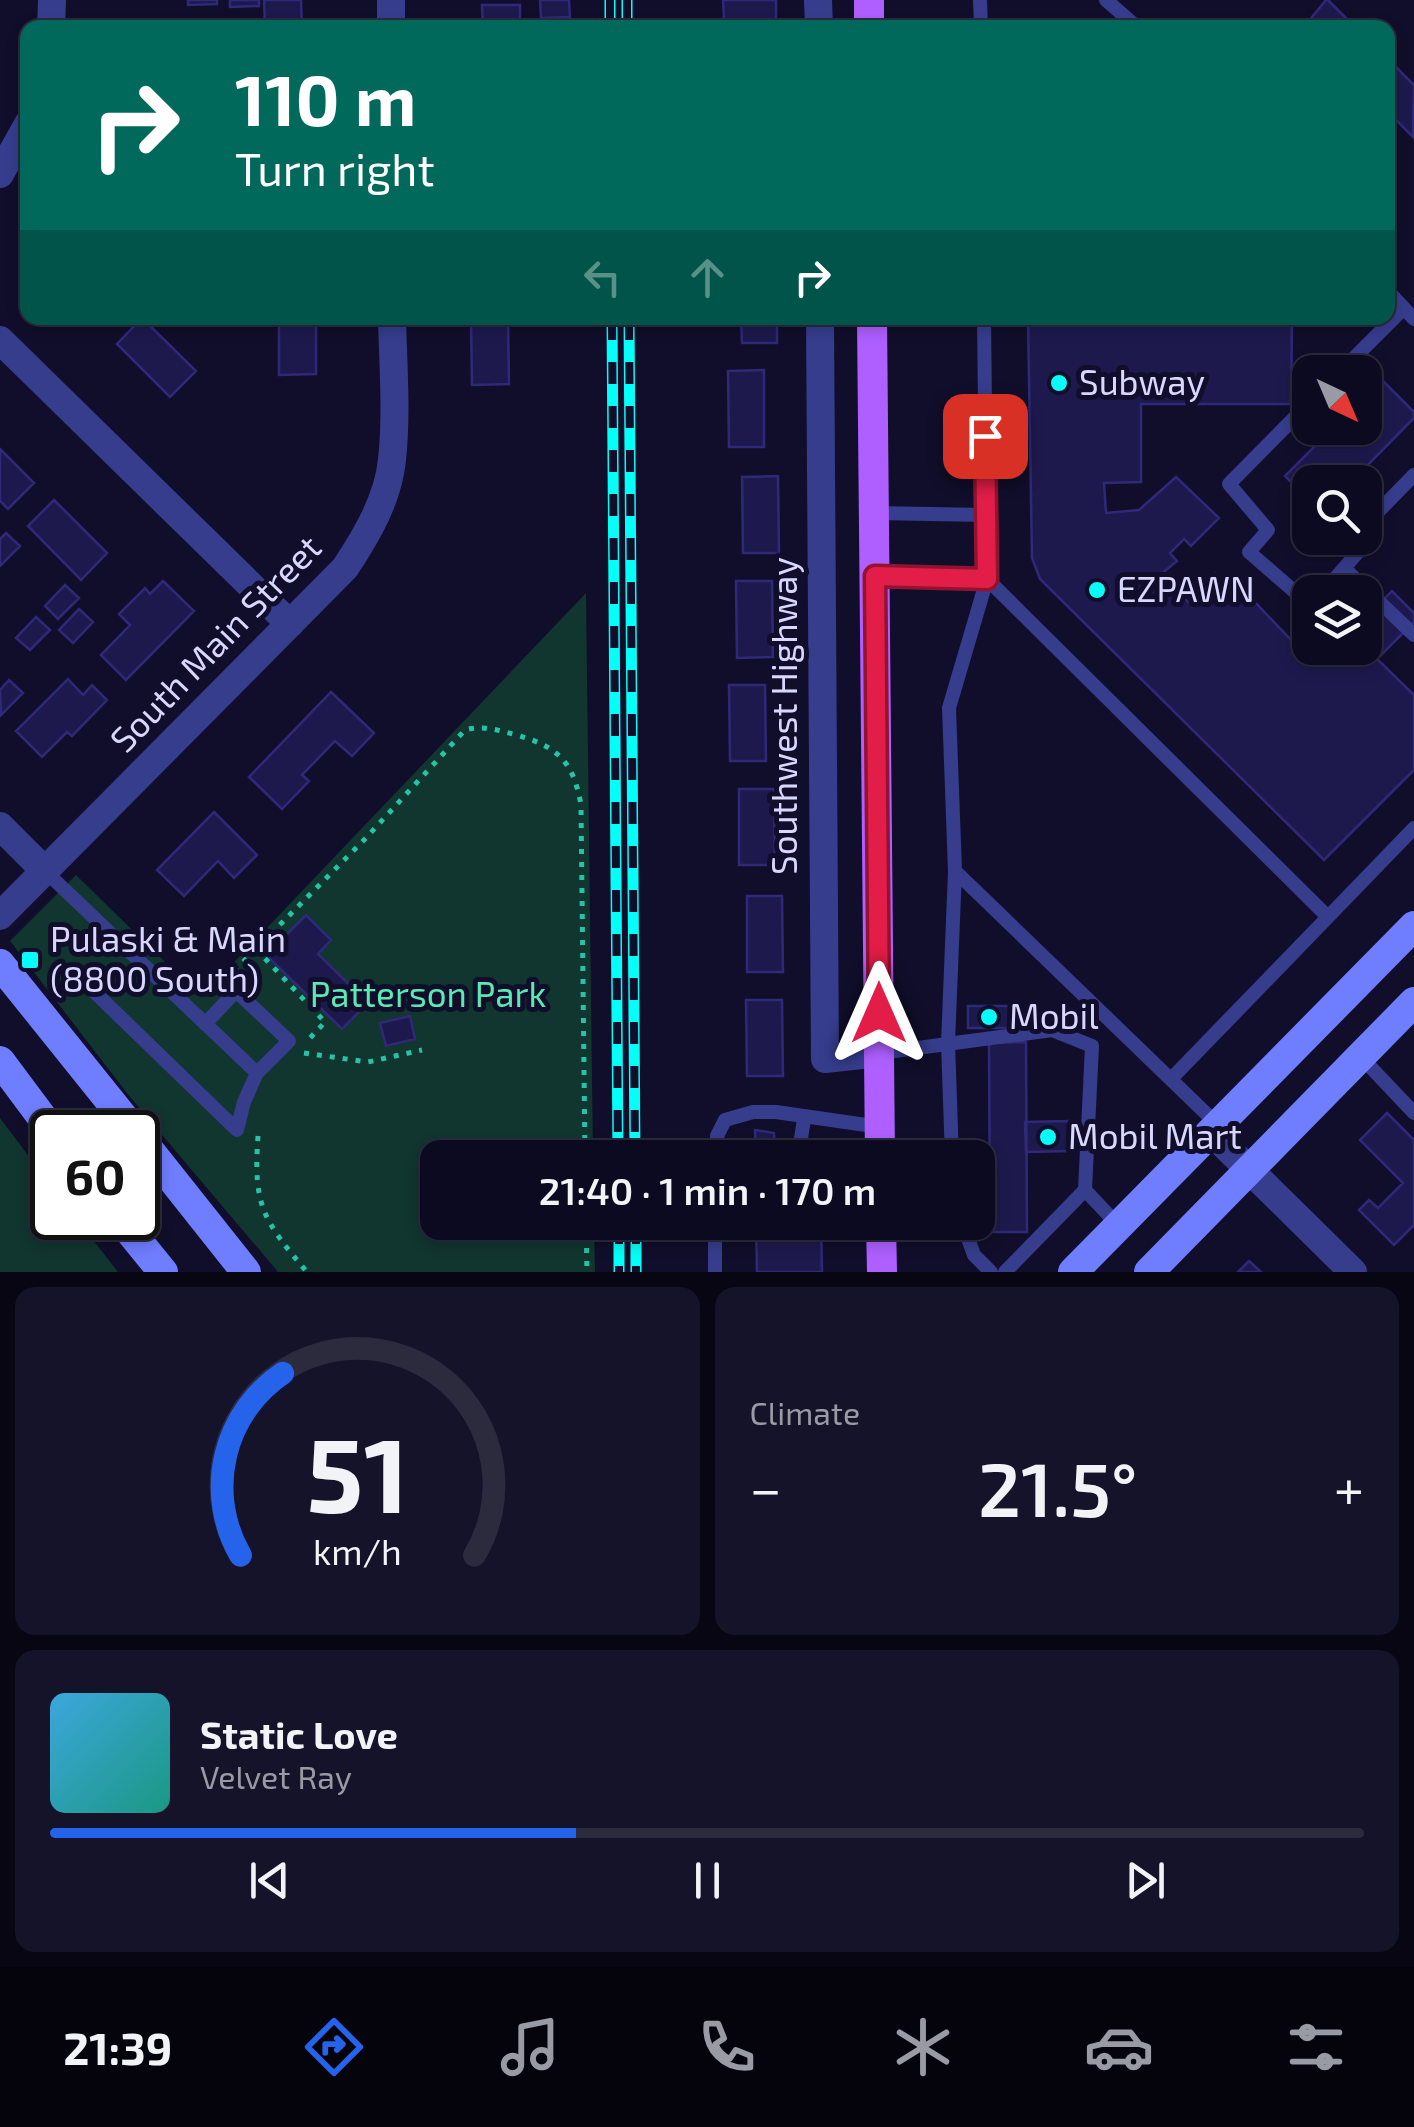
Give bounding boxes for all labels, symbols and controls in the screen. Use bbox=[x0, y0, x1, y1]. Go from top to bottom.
text: 110 m bbox=[235, 56, 416, 140]
icon: right bbox=[70, 60, 200, 190]
text: Turn right bbox=[235, 141, 435, 195]
icon: left bbox=[575, 250, 630, 305]
icon: ahead bbox=[680, 250, 735, 305]
icon: right bbox=[785, 250, 840, 305]
north arrow bbox=[1292, 355, 1382, 445]
map controls bbox=[1292, 355, 1382, 665]
place label: Subway bbox=[1079, 360, 1205, 402]
marker: Subway bbox=[1048, 372, 1070, 394]
pin bbox=[943, 394, 1028, 479]
icon: arrive bbox=[958, 409, 1013, 464]
button: search bbox=[1292, 465, 1382, 555]
street label: South Main Street bbox=[100, 526, 329, 760]
street label: Southwest Highway bbox=[762, 557, 804, 875]
place label: EZPAWN bbox=[1117, 567, 1255, 609]
button: layers bbox=[1292, 575, 1382, 665]
marker: EZPAWN bbox=[1086, 579, 1108, 601]
place label: Pulaski & Main (8800 South) bbox=[50, 917, 286, 999]
marker: Pulaski & Main (8800 South) bbox=[19, 949, 41, 971]
position arrow bbox=[827, 961, 931, 1065]
park label: Patterson Park bbox=[310, 972, 546, 1014]
place label: Mobil bbox=[1009, 994, 1099, 1036]
marker: Mobil bbox=[978, 1006, 1000, 1028]
speed limit sign: 60 bbox=[30, 1110, 160, 1240]
place label: Mobil Mart bbox=[1068, 1114, 1242, 1156]
marker: Mobil Mart bbox=[1037, 1126, 1059, 1148]
text: 21:40 · 1 min · 170 m bbox=[539, 1167, 876, 1213]
text: Climate bbox=[750, 1393, 860, 1431]
text: 51 bbox=[306, 1409, 408, 1534]
text: 21.5° bbox=[978, 1442, 1137, 1532]
text: − bbox=[750, 1454, 782, 1520]
text: + bbox=[1334, 1454, 1364, 1520]
text: km/h bbox=[313, 1529, 402, 1572]
text: Static Love bbox=[200, 1711, 398, 1757]
text: Velvet Ray bbox=[200, 1757, 352, 1795]
icon: previous bbox=[242, 1853, 297, 1908]
icon: pause bbox=[680, 1853, 735, 1908]
icon: next bbox=[1118, 1853, 1173, 1908]
icon: directions bbox=[299, 2012, 369, 2082]
icon: music bbox=[495, 2012, 565, 2082]
icon: phone bbox=[692, 2012, 762, 2082]
icon: climate bbox=[888, 2012, 958, 2082]
icon: car bbox=[1084, 2012, 1154, 2082]
icon: filters bbox=[1281, 2012, 1351, 2082]
text: 21:39 bbox=[63, 2020, 172, 2074]

